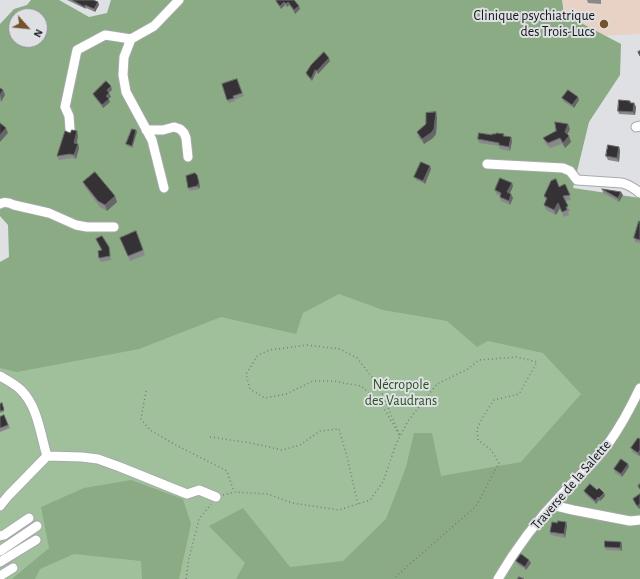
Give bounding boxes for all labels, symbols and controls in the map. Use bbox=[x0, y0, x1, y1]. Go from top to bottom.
north arrow bbox=[8, 8, 48, 48]
place label: Clinique psychiatrique des Trois-Lucs bbox=[474, 8, 595, 40]
marker: Clinique psychiatrique des Trois-Lucs bbox=[598, 18, 610, 30]
text: N bbox=[32, 27, 45, 39]
park label: Nécropole des Vaudrans bbox=[365, 377, 437, 410]
street label: Traverse de la Salette bbox=[527, 437, 615, 533]

